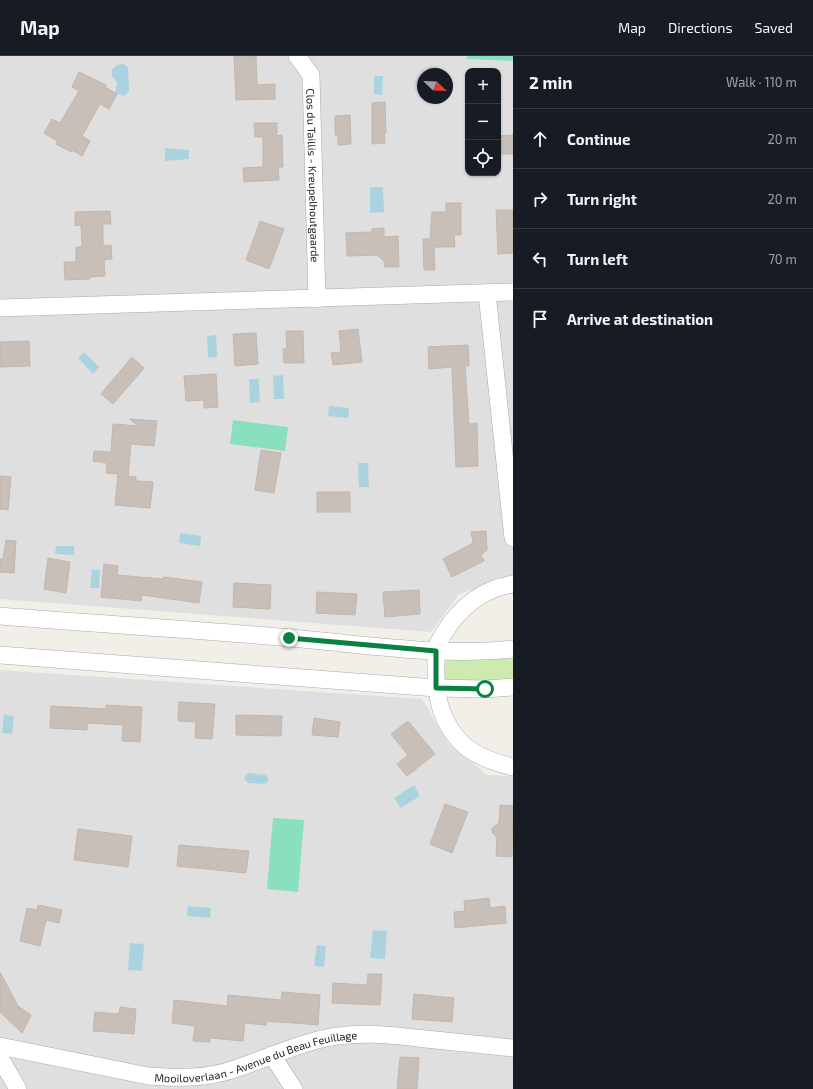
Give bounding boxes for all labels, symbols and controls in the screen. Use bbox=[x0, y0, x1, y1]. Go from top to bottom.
text: Map bbox=[20, 16, 60, 39]
text: Map bbox=[618, 19, 646, 36]
text: Directions bbox=[668, 19, 733, 36]
text: Saved bbox=[755, 19, 793, 36]
north arrow bbox=[417, 68, 453, 104]
map controls bbox=[465, 68, 501, 176]
button: + bbox=[465, 68, 501, 104]
text: 2 min bbox=[529, 72, 572, 92]
text: Walk · 110 m bbox=[726, 74, 797, 90]
street label: Clos du Taillis - Kreupelhoutgaarde bbox=[305, 88, 323, 263]
button: − bbox=[465, 104, 501, 140]
icon: ahead bbox=[529, 128, 551, 150]
text: Continue bbox=[567, 130, 630, 148]
text: 20 m bbox=[768, 131, 797, 147]
button: locate bbox=[465, 140, 501, 176]
icon: right bbox=[529, 188, 551, 210]
text: Turn right bbox=[567, 190, 637, 208]
text: 20 m bbox=[768, 191, 797, 207]
icon: left bbox=[529, 248, 551, 270]
text: Turn left bbox=[567, 250, 628, 268]
text: 70 m bbox=[768, 251, 797, 267]
icon: arrive bbox=[529, 308, 551, 330]
text: Arrive at destination bbox=[567, 310, 713, 328]
route end bbox=[280, 629, 298, 647]
route start bbox=[476, 680, 494, 698]
street label: Mooiloverlaan - Avenue du Beau Feuillage bbox=[154, 1028, 358, 1084]

